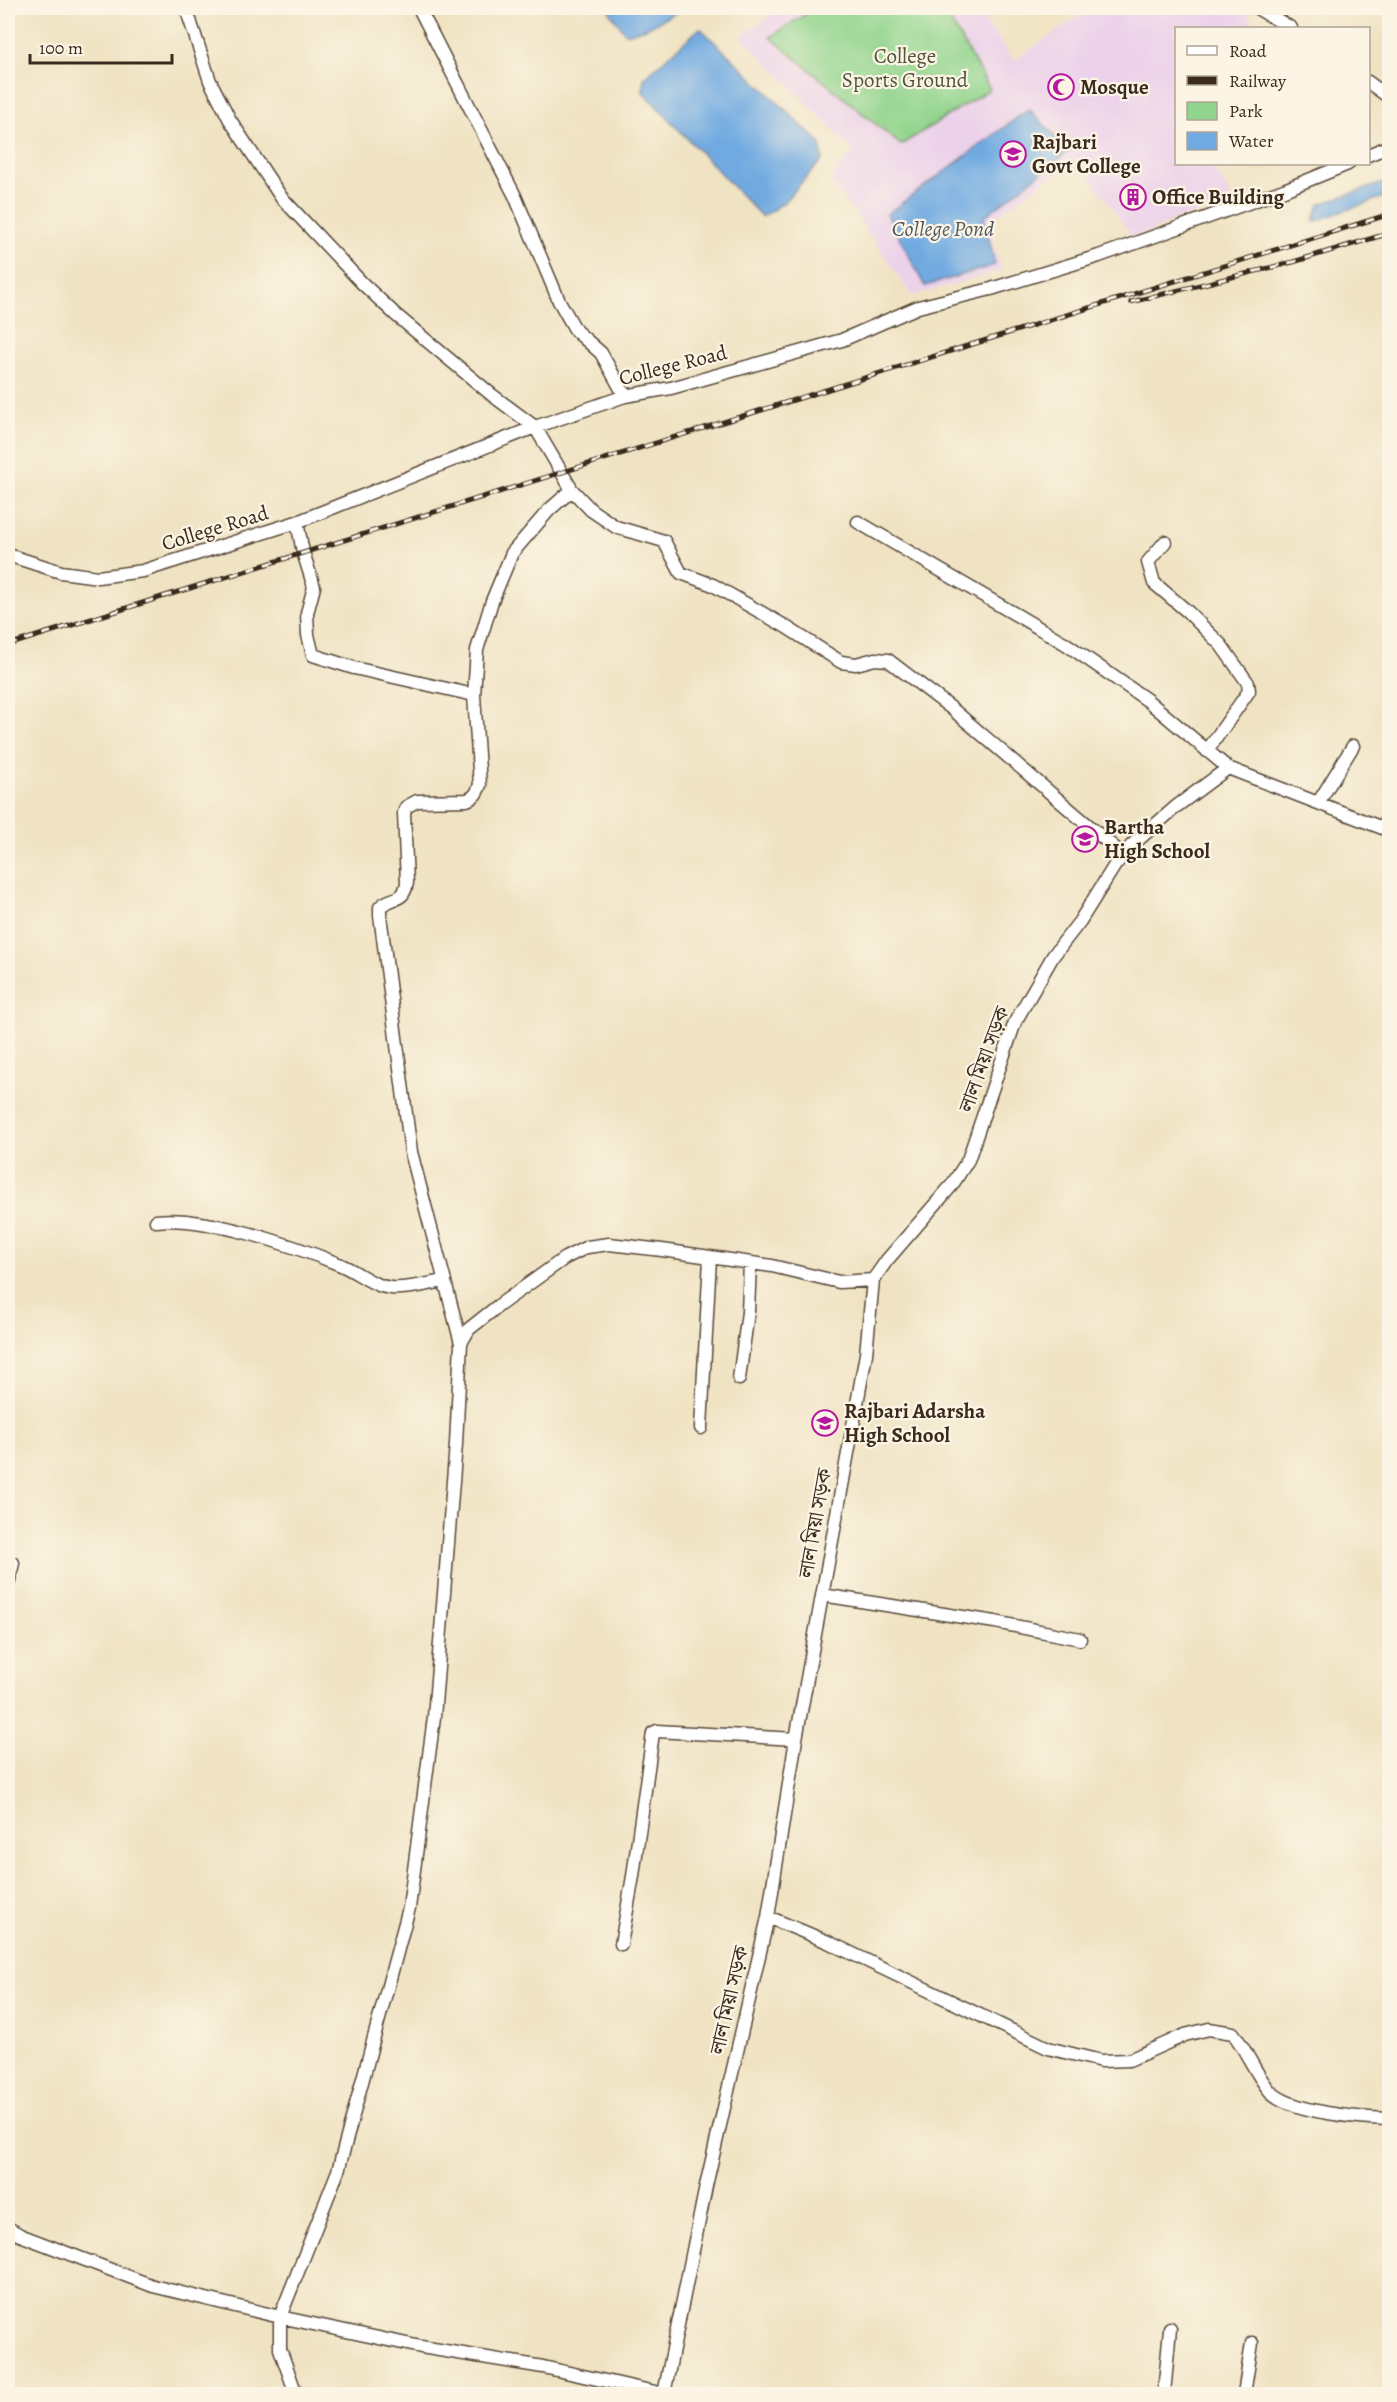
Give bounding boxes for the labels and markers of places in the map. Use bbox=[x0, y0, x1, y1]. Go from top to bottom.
mosque icon: Mosque bbox=[1046, 72, 1076, 102]
place label: Mosque bbox=[1080, 73, 1149, 101]
place label: Rajbari Govt College bbox=[1032, 128, 1141, 180]
school or university icon: Rajbari Govt College bbox=[998, 139, 1028, 169]
building icon: Office Building bbox=[1118, 182, 1148, 212]
place label: Office Building bbox=[1152, 183, 1285, 211]
place label: Bartha High School bbox=[1104, 813, 1210, 865]
school or university icon: Bartha High School bbox=[1070, 824, 1100, 854]
place label: Rajbari Adarsha High School bbox=[844, 1397, 986, 1449]
school or university icon: Rajbari Adarsha High School bbox=[810, 1408, 840, 1438]

